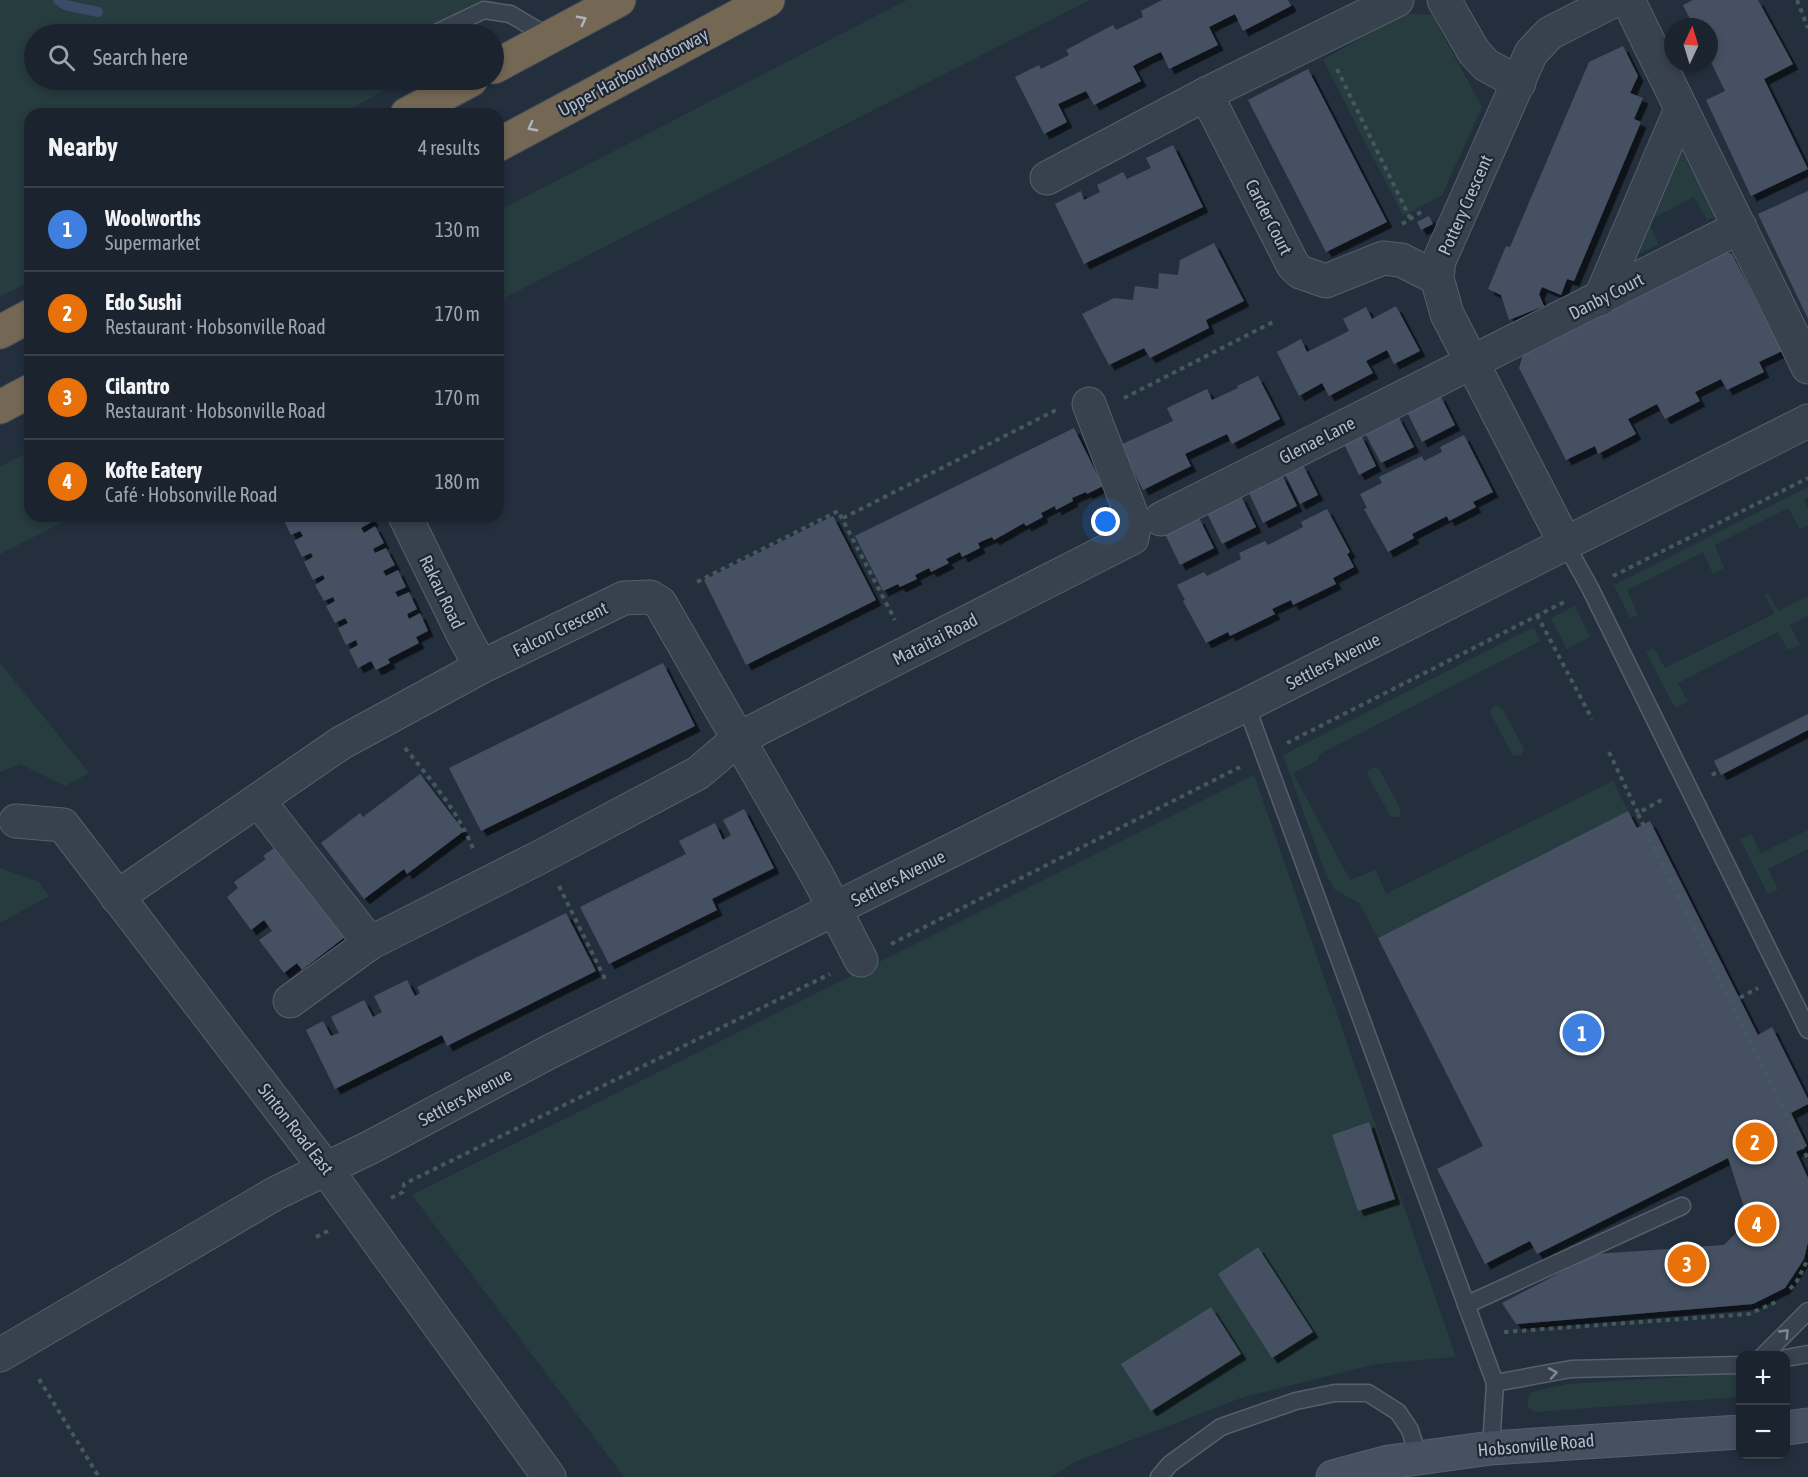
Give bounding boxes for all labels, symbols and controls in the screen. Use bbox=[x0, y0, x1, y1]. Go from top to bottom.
one-way arrow bbox=[576, 16, 586, 27]
north arrow bbox=[1664, 18, 1718, 72]
search box bbox=[24, 24, 504, 90]
street label: Upper Harbour Motorway bbox=[554, 24, 712, 120]
icon: search bbox=[45, 41, 78, 74]
text: Search here bbox=[93, 44, 188, 70]
one-way arrow bbox=[527, 120, 538, 131]
text: Nearby bbox=[48, 132, 118, 162]
text: 4 results bbox=[418, 136, 480, 159]
street label: Pottery Crescent bbox=[1434, 152, 1496, 258]
street label: Carder Court bbox=[1241, 176, 1297, 258]
text: Woolworths bbox=[105, 205, 201, 231]
text: 1 bbox=[63, 218, 72, 241]
text: 130 m bbox=[435, 218, 480, 241]
text: Supermarket bbox=[105, 231, 200, 254]
street label: Danby Court bbox=[1565, 268, 1647, 324]
text: Edo Sushi bbox=[105, 289, 182, 315]
text: 2 bbox=[63, 302, 72, 325]
text: 170 m bbox=[435, 302, 480, 325]
text: Restaurant · Hobsonville Road bbox=[105, 315, 326, 338]
text: Cilantro bbox=[105, 373, 170, 399]
text: 3 bbox=[63, 386, 72, 409]
text: 170 m bbox=[435, 386, 480, 409]
text: Restaurant · Hobsonville Road bbox=[105, 399, 326, 422]
street label: Glenae Lane bbox=[1276, 412, 1358, 468]
text: Kofte Eatery bbox=[105, 457, 202, 483]
text: 4 bbox=[63, 470, 72, 493]
text: 180 m bbox=[435, 470, 480, 493]
text: Café · Hobsonville Road bbox=[105, 483, 278, 506]
your location bbox=[1091, 507, 1120, 536]
street label: Rakau Road bbox=[415, 552, 469, 632]
street label: Falcon Crescent bbox=[509, 597, 611, 661]
street label: Mataitai Road bbox=[889, 609, 981, 669]
street label: Settlers Avenue bbox=[1282, 628, 1384, 694]
street label: Settlers Avenue bbox=[847, 845, 949, 911]
pin: 1 bbox=[1562, 1010, 1602, 1056]
street label: Settlers Avenue bbox=[415, 1064, 515, 1130]
street label: Sinton Road East bbox=[254, 1079, 338, 1179]
pin: 2 bbox=[1736, 1120, 1774, 1164]
pin: 4 bbox=[1738, 1202, 1776, 1246]
pin: 3 bbox=[1668, 1242, 1706, 1286]
one-way arrow bbox=[1778, 1329, 1789, 1339]
map controls bbox=[1736, 1351, 1790, 1459]
button: + bbox=[1736, 1351, 1790, 1405]
one-way arrow bbox=[1548, 1367, 1558, 1380]
button: − bbox=[1736, 1405, 1790, 1459]
street label: Hobsonville Road bbox=[1477, 1429, 1595, 1461]

